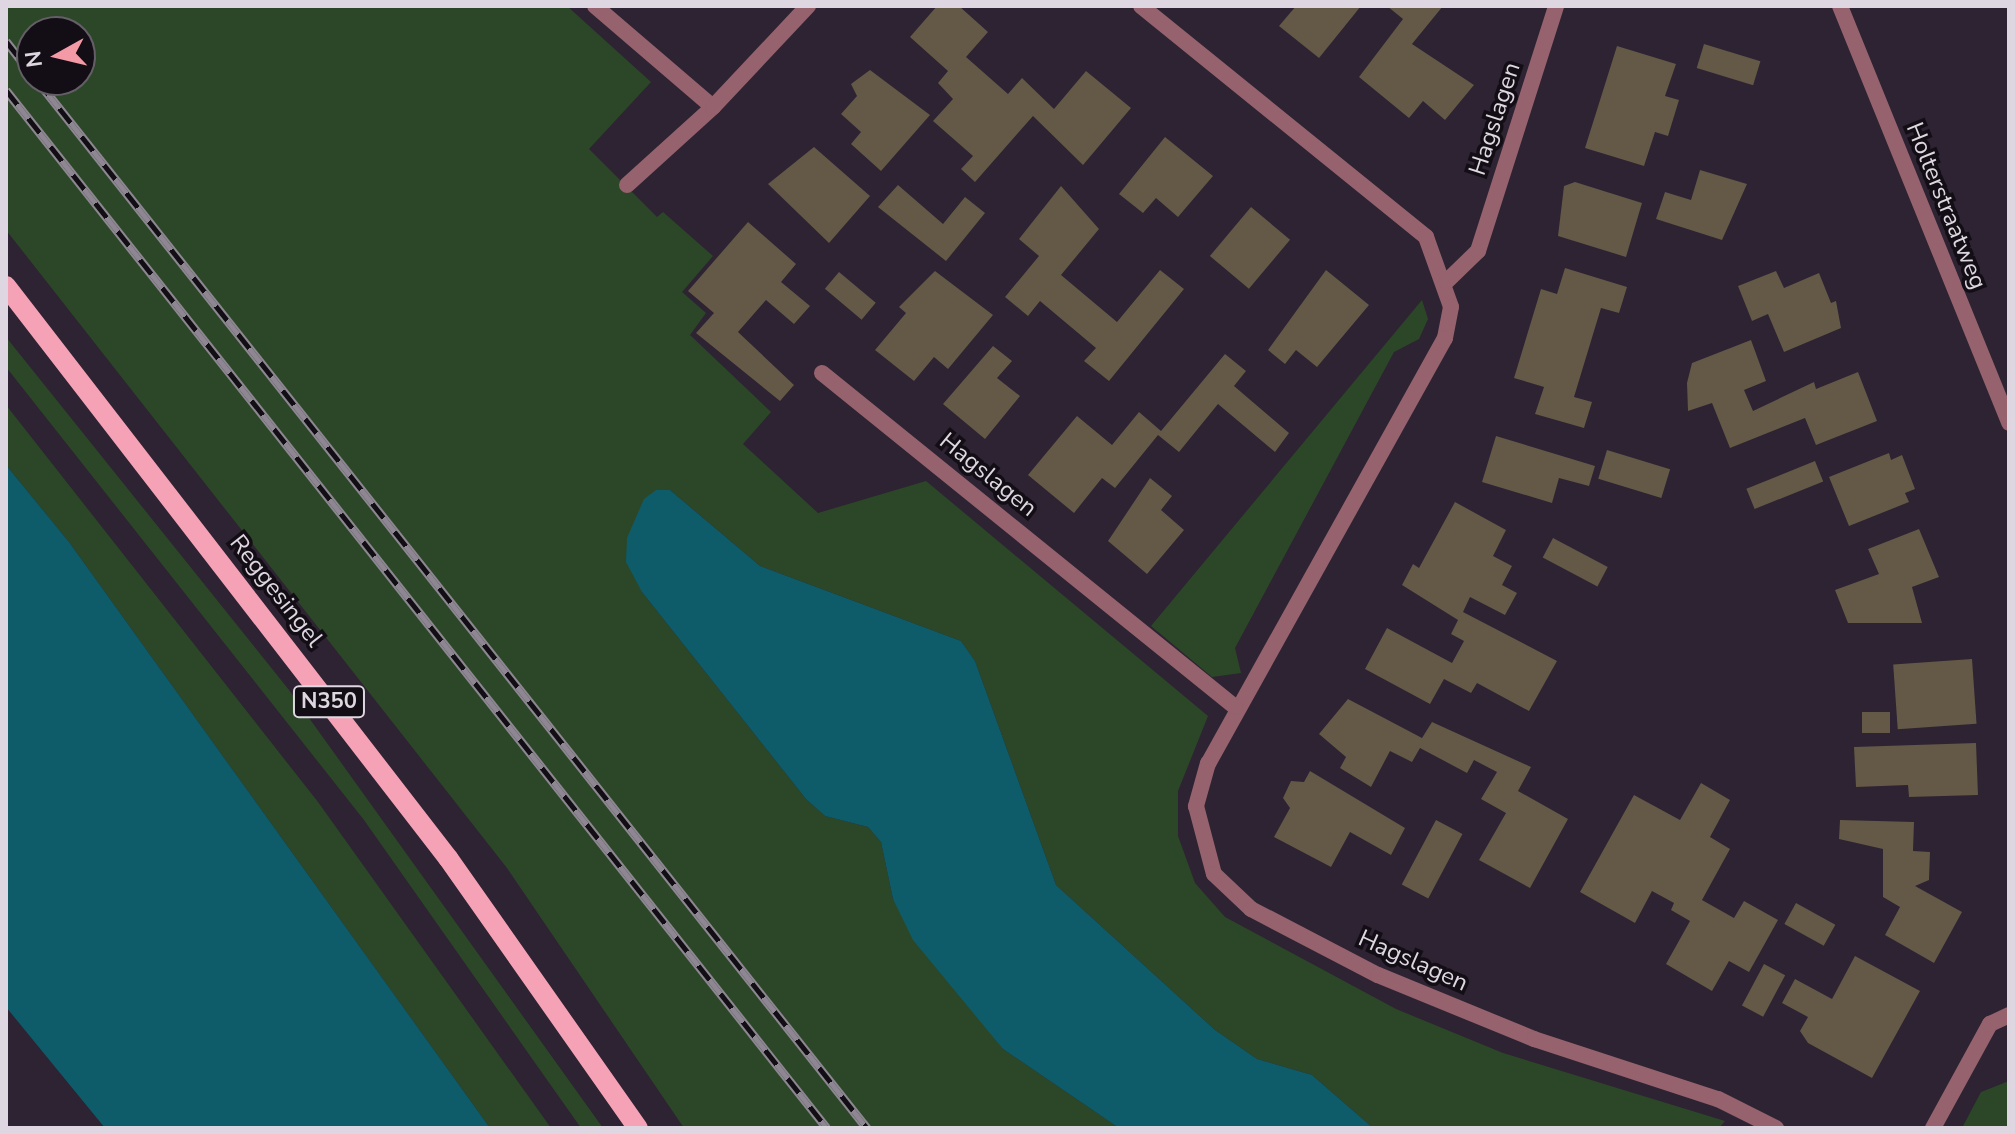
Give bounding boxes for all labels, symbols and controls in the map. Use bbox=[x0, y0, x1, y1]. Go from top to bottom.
north arrow bbox=[16, 16, 96, 96]
text: N bbox=[18, 49, 50, 69]
street label: Hagslagen bbox=[1463, 59, 1527, 179]
street label: Holterstraatweg bbox=[1899, 118, 1993, 294]
street label: Hagslagen bbox=[934, 427, 1042, 523]
street label: Reggesingel bbox=[223, 529, 329, 653]
road number: N350 bbox=[291, 684, 367, 720]
street label: Hagslagen bbox=[1354, 924, 1472, 998]

